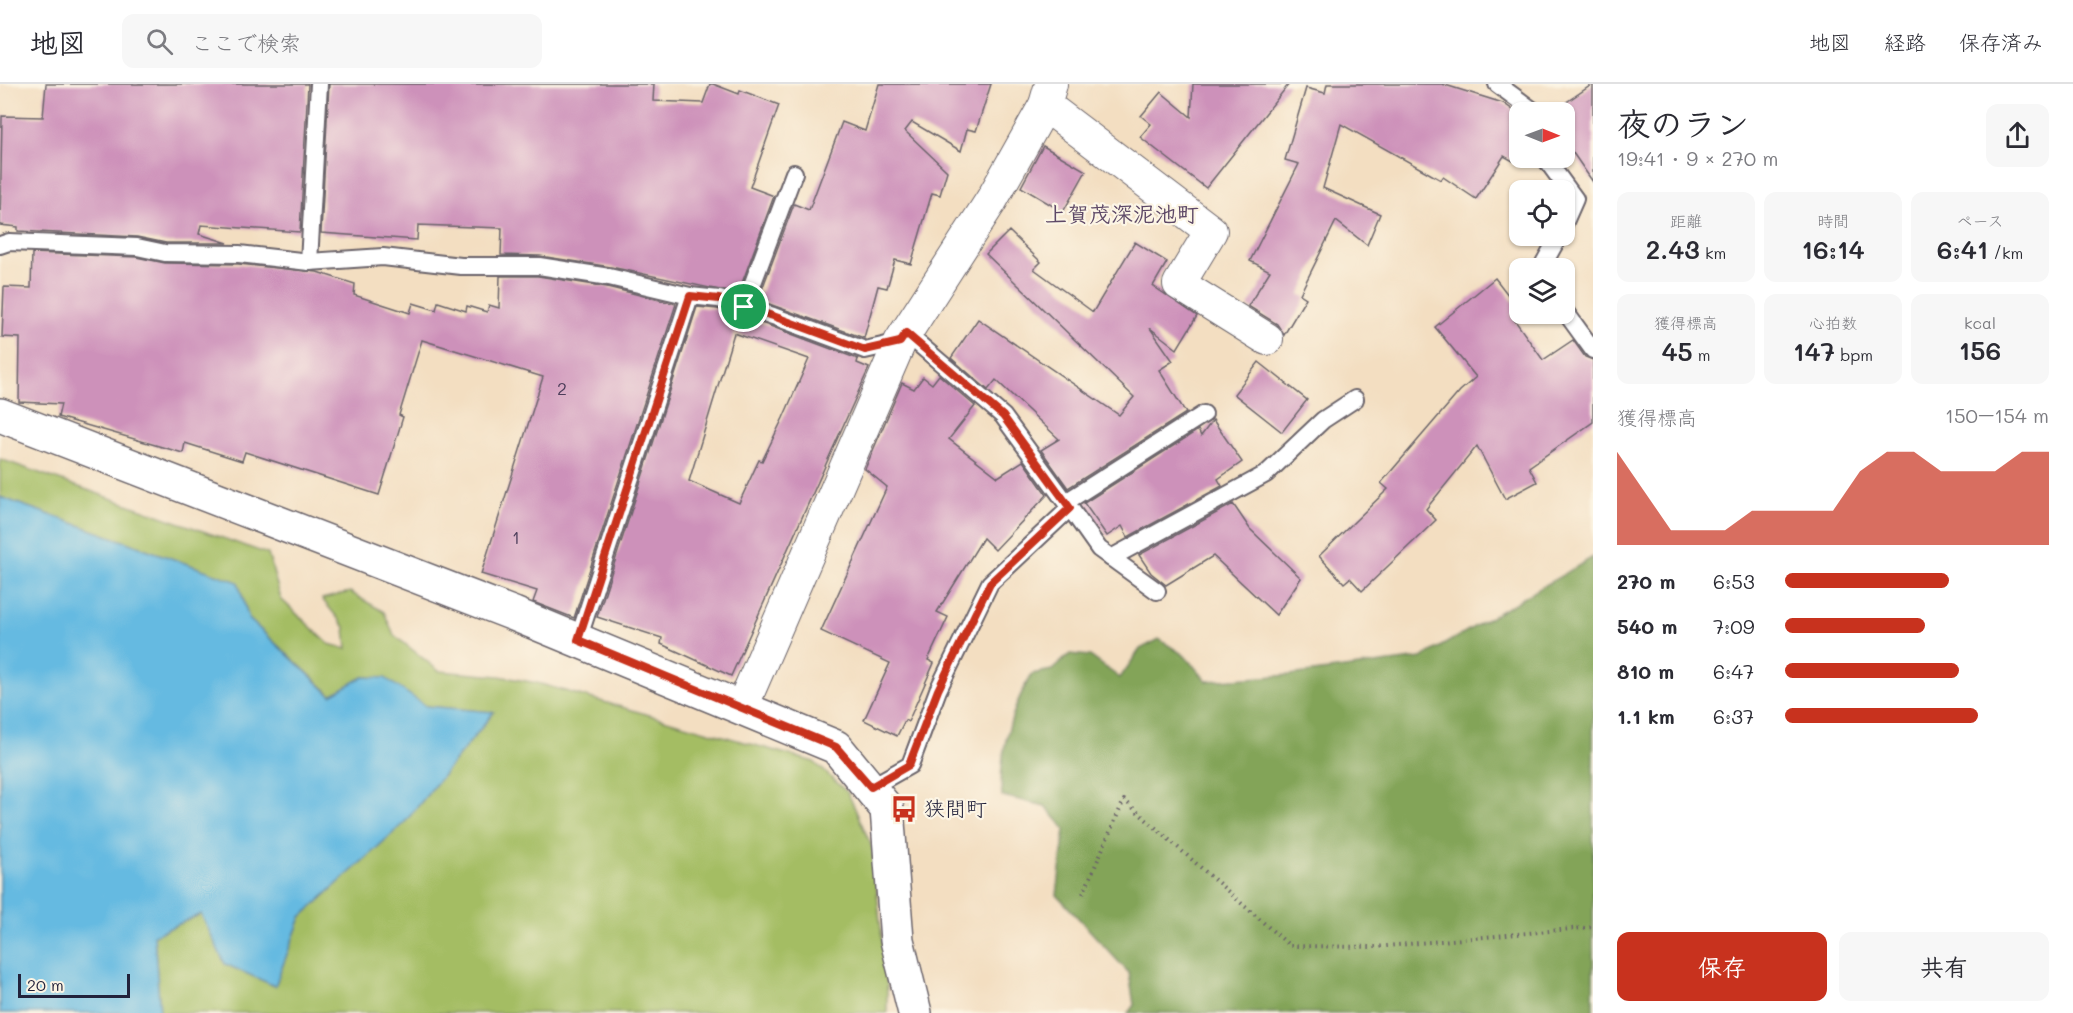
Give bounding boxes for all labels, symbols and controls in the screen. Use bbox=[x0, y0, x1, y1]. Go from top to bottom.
search box bbox=[122, 14, 542, 68]
text: 地図 bbox=[30, 24, 86, 60]
icon: search bbox=[143, 25, 176, 58]
text: ここで検索 bbox=[191, 28, 301, 57]
text: 地図 bbox=[1809, 28, 1851, 55]
text: 経路 bbox=[1884, 28, 1926, 55]
text: 保存済み bbox=[1959, 28, 2043, 55]
text: 夜のラン bbox=[1617, 101, 1749, 144]
north arrow bbox=[1509, 102, 1575, 168]
map controls bbox=[1509, 102, 1575, 324]
button: share bbox=[1986, 104, 2049, 167]
text: 19:41 · 9 × 270 m bbox=[1617, 145, 1779, 171]
button: locate bbox=[1509, 180, 1575, 246]
district label: 上賀茂深泥池町 bbox=[1045, 199, 1199, 228]
text: 距離 bbox=[1670, 210, 1702, 231]
text: 時間 bbox=[1817, 210, 1849, 231]
text: ペース bbox=[1956, 210, 2004, 231]
text: 2.43 bbox=[1646, 232, 1700, 266]
text: 16:14 bbox=[1801, 232, 1865, 266]
text: 6:41 bbox=[1937, 232, 1988, 266]
text: km bbox=[1700, 242, 1726, 263]
text: /km bbox=[1988, 242, 2023, 263]
button: layers bbox=[1509, 258, 1575, 324]
pin bbox=[718, 281, 769, 332]
icon: arrive bbox=[727, 290, 760, 323]
text: 獲得標高 bbox=[1654, 312, 1718, 333]
text: 心拍数 bbox=[1809, 312, 1857, 333]
text: kcal bbox=[1964, 312, 1996, 333]
text: 156 bbox=[1959, 333, 2001, 367]
text: 45 bbox=[1661, 334, 1693, 368]
text: 147 bbox=[1793, 334, 1835, 368]
text: m bbox=[1693, 344, 1711, 365]
text: bpm bbox=[1835, 344, 1873, 365]
house number: 2 bbox=[557, 376, 567, 400]
text: 150–154 m bbox=[1945, 402, 2049, 428]
text: 獲得標高 bbox=[1617, 404, 1697, 430]
house number: 1 bbox=[512, 525, 520, 549]
text: 270 m bbox=[1617, 568, 1675, 594]
text: 6:53 bbox=[1713, 568, 1755, 594]
text: 540 m bbox=[1617, 613, 1677, 639]
text: 7:09 bbox=[1713, 613, 1754, 639]
text: 810 m bbox=[1617, 658, 1674, 684]
text: 6:47 bbox=[1713, 658, 1754, 684]
text: 1.1 km bbox=[1617, 703, 1675, 729]
text: 6:37 bbox=[1713, 703, 1754, 729]
bus stop icon: 狭間町 bbox=[889, 794, 919, 824]
place label: 狭間町 bbox=[924, 794, 987, 821]
button: 保存 bbox=[1617, 932, 1827, 1001]
button: 共有 bbox=[1839, 932, 2049, 1001]
scale bar bbox=[18, 971, 130, 998]
text: 20 m bbox=[27, 974, 64, 995]

